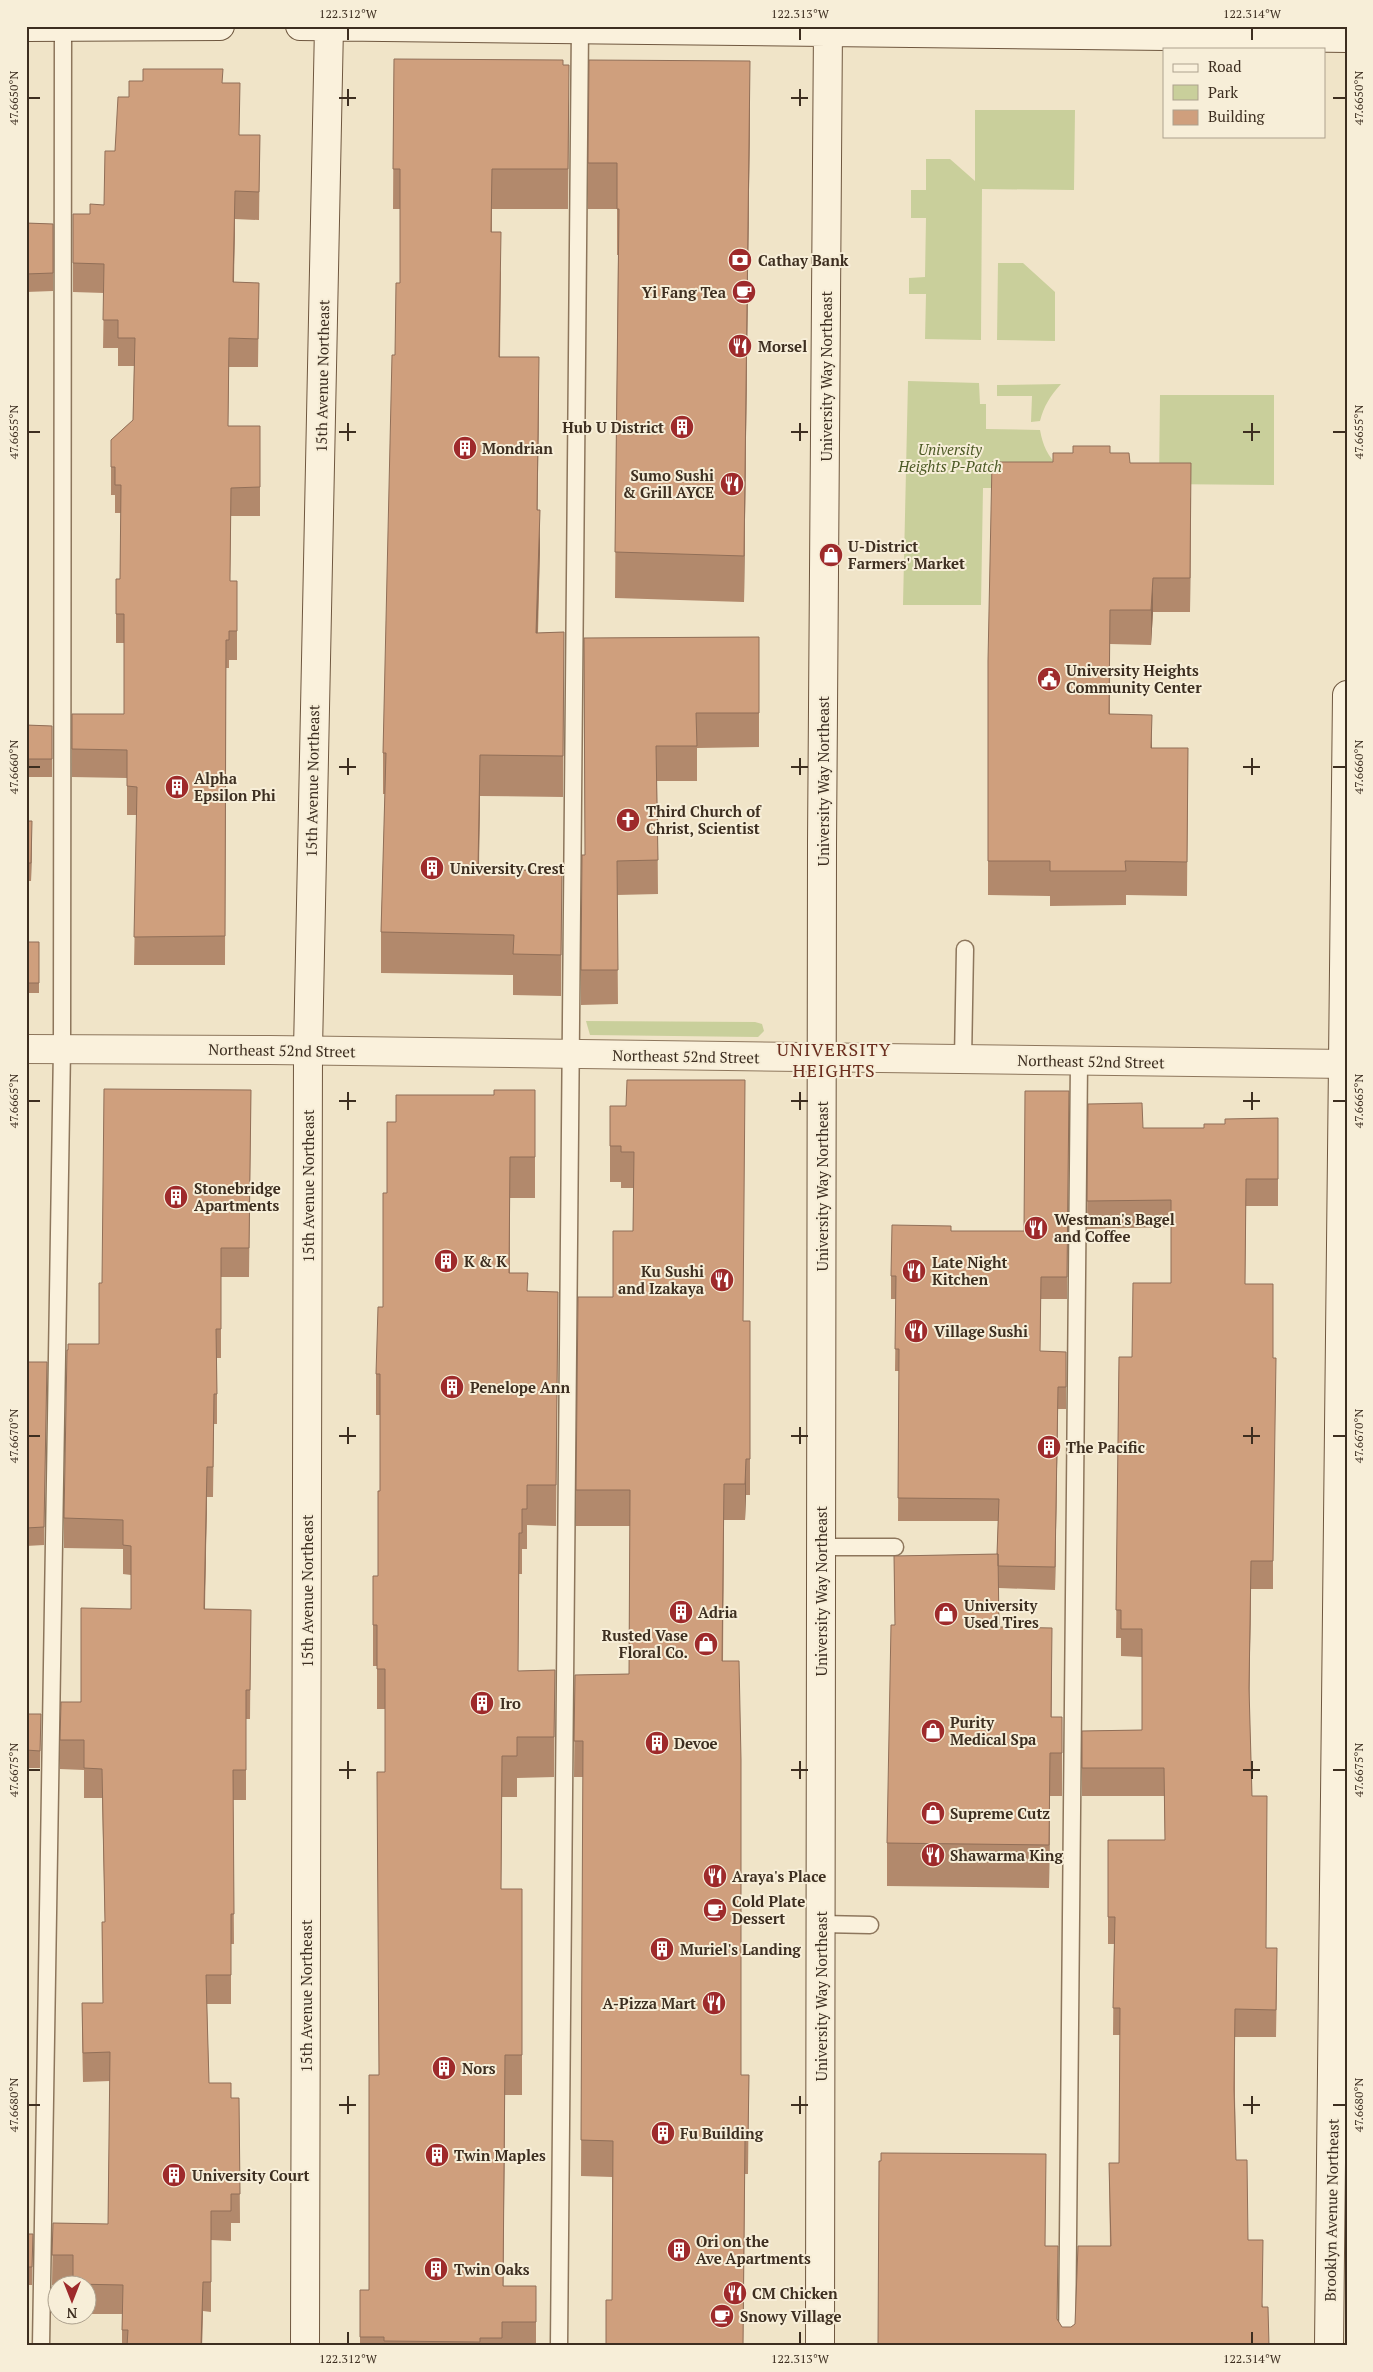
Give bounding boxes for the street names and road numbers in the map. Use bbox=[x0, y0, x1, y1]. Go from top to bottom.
street label: University Way Northeast bbox=[816, 290, 836, 461]
street label: 15th Avenue Northeast bbox=[311, 299, 333, 453]
street label: University Way Northeast bbox=[813, 695, 833, 866]
street label: 15th Avenue Northeast bbox=[301, 704, 323, 858]
street label: Northeast 52nd Street bbox=[208, 1039, 356, 1061]
street label: Northeast 52nd Street bbox=[612, 1045, 760, 1067]
street label: Northeast 52nd Street bbox=[1017, 1050, 1165, 1072]
street label: University Way Northeast bbox=[812, 1100, 832, 1271]
street label: 15th Avenue Northeast bbox=[298, 1109, 318, 1263]
street label: University Way Northeast bbox=[811, 1505, 831, 1676]
street label: 15th Avenue Northeast bbox=[297, 1514, 317, 1668]
street label: University Way Northeast bbox=[811, 1910, 831, 2081]
street label: 15th Avenue Northeast bbox=[296, 1919, 316, 2073]
street label: Brooklyn Avenue Northeast bbox=[1319, 2118, 1343, 2302]

